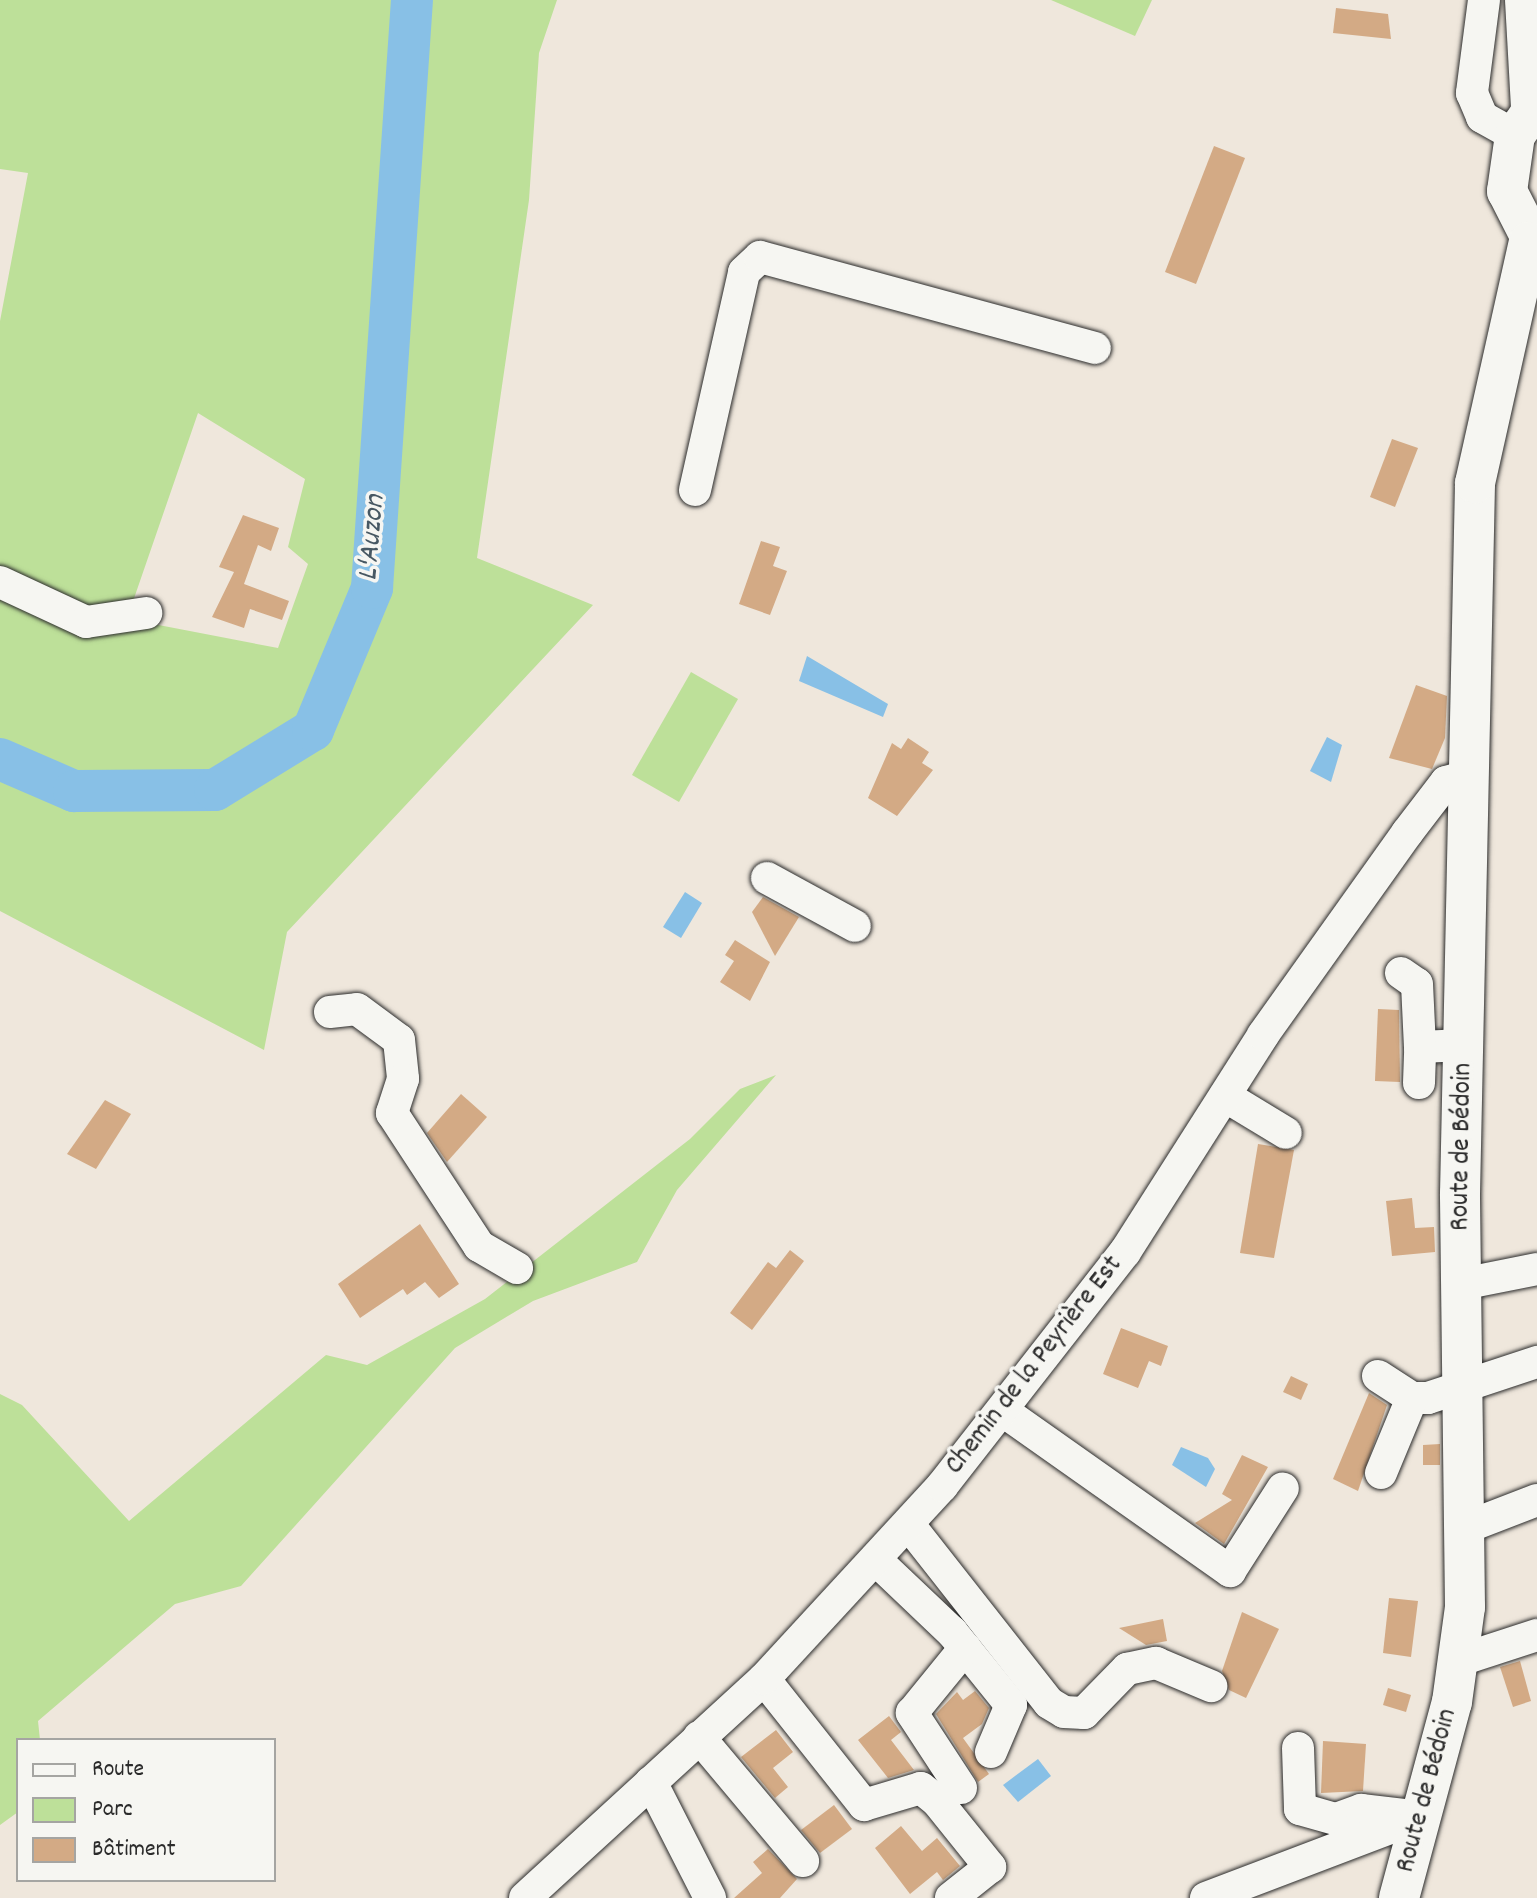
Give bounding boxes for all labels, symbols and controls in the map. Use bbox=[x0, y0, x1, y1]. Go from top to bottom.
water label: L'Auzon bbox=[352, 494, 396, 582]
street label: Route de Bédoin bbox=[1445, 1063, 1481, 1231]
street label: Chemin de la Peyrière Est bbox=[939, 1250, 1131, 1482]
street label: Route de Bédoin bbox=[1390, 1705, 1466, 1877]
legend bbox=[16, 1738, 276, 1882]
text: Route bbox=[92, 1753, 144, 1787]
text: Parc bbox=[92, 1793, 133, 1827]
text: Bâtiment bbox=[92, 1833, 176, 1867]

